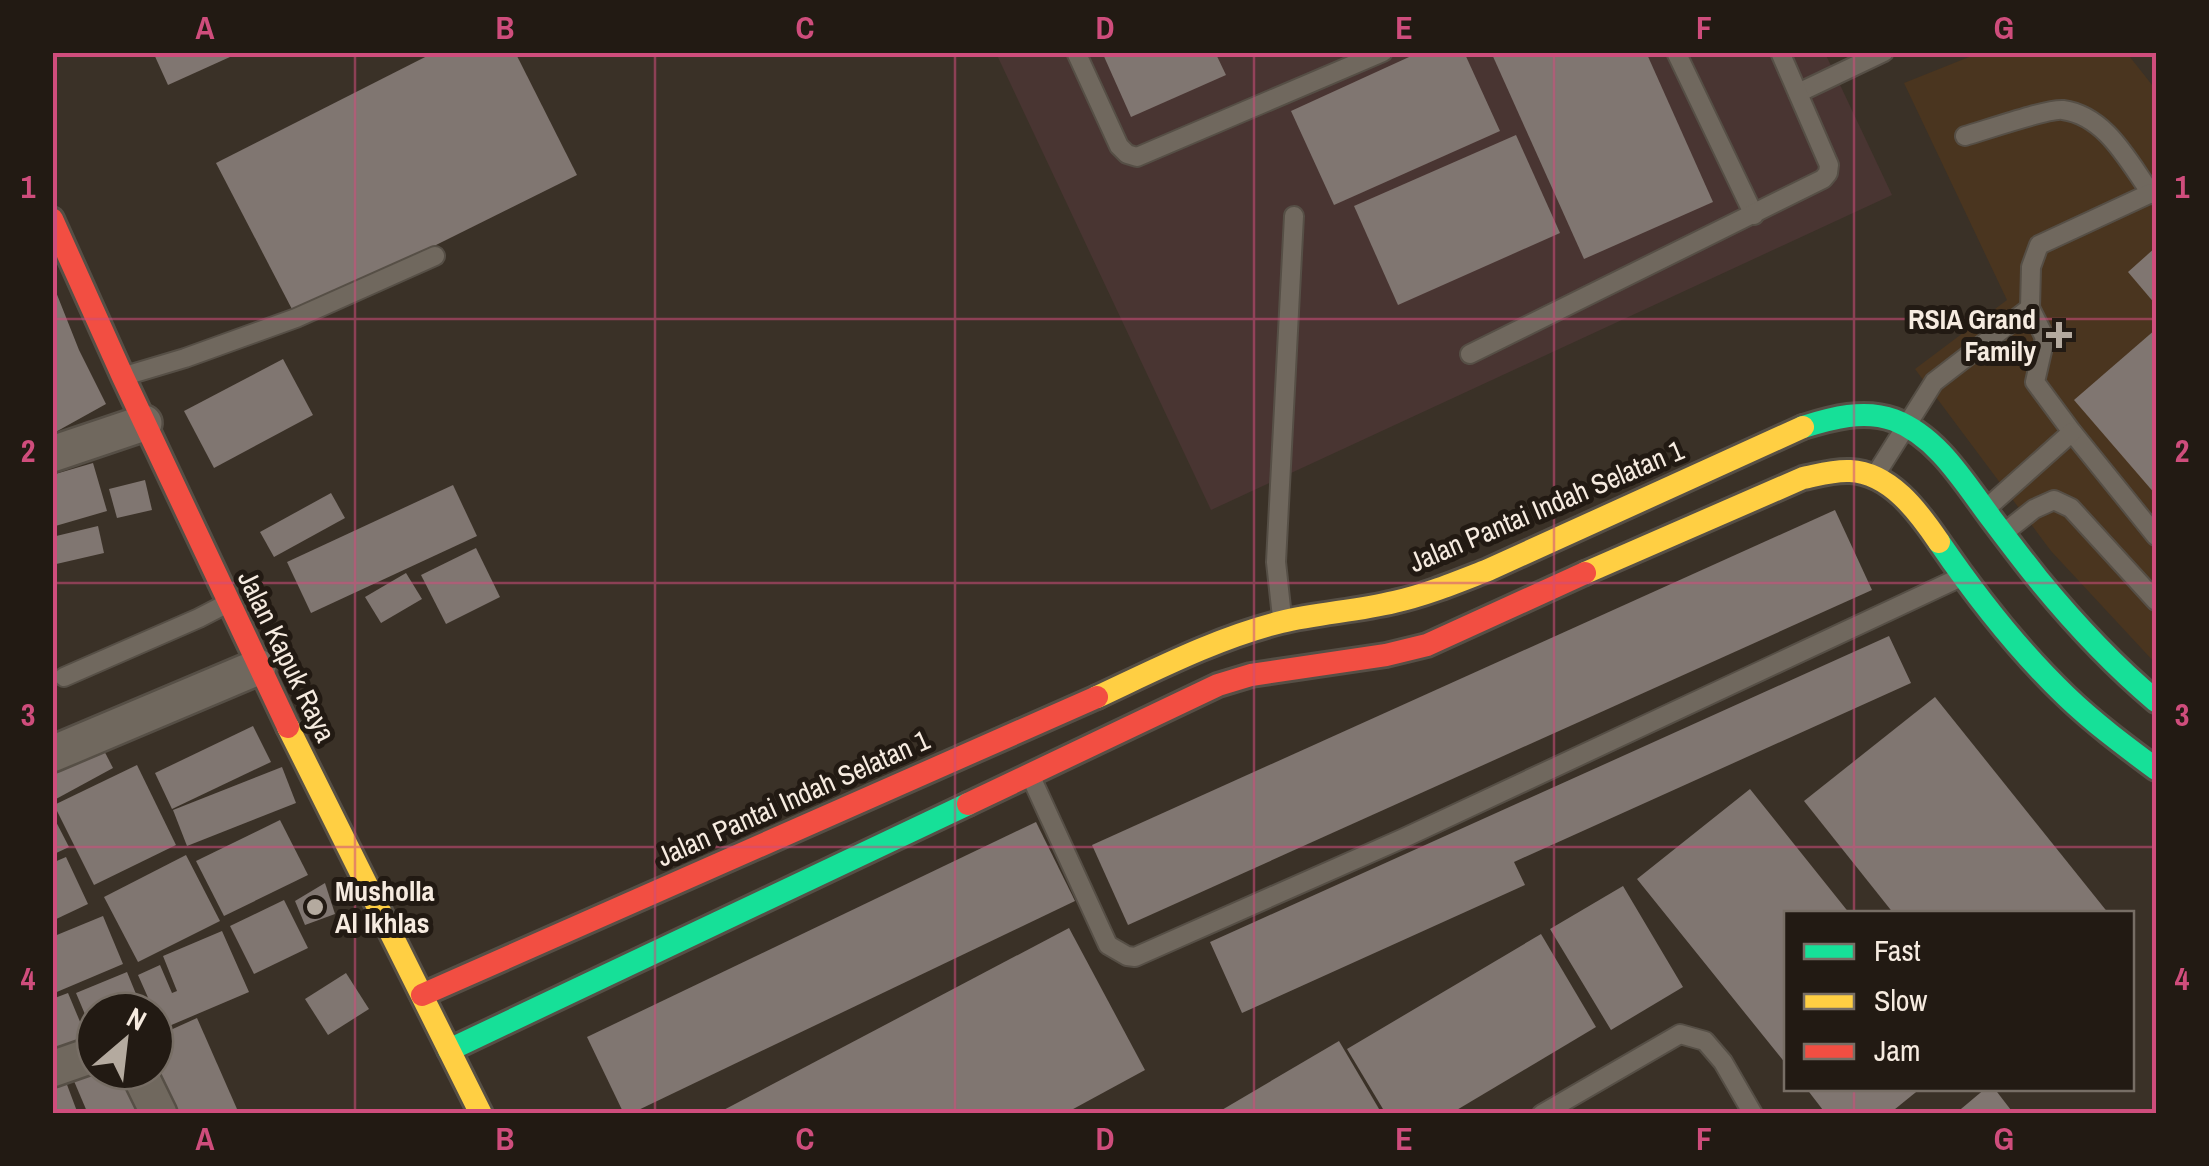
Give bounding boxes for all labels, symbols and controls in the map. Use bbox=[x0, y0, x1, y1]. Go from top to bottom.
text: A bbox=[196, 6, 215, 49]
text: B bbox=[496, 6, 514, 49]
text: C bbox=[796, 6, 814, 49]
text: D bbox=[1096, 6, 1114, 49]
text: E bbox=[1395, 6, 1413, 49]
text: F bbox=[1696, 6, 1712, 49]
text: G bbox=[1994, 6, 2014, 49]
text: 1 bbox=[21, 165, 36, 208]
text: 1 bbox=[2175, 165, 2190, 208]
place label: RSIA Grand Family bbox=[1908, 300, 2036, 370]
marker: RSIA Grand Family bbox=[2046, 322, 2072, 348]
text: 2 bbox=[21, 429, 35, 472]
text: 2 bbox=[2175, 429, 2189, 472]
street label: Jalan Pantai Indah Selatan 1 bbox=[1403, 431, 1689, 581]
street label: Jalan Kapuk Raya bbox=[229, 564, 345, 748]
text: 3 bbox=[21, 693, 35, 736]
text: 3 bbox=[2175, 693, 2189, 736]
street label: Jalan Pantai Indah Selatan 1 bbox=[651, 721, 936, 875]
place label: Musholla Al Ikhlas bbox=[335, 872, 435, 942]
marker: Musholla Al Ikhlas bbox=[304, 896, 326, 918]
legend bbox=[1784, 911, 2134, 1091]
text: Fast bbox=[1874, 930, 1921, 970]
text: 4 bbox=[21, 957, 36, 1000]
text: 4 bbox=[2175, 957, 2190, 1000]
text: Slow bbox=[1874, 980, 1928, 1020]
north arrow bbox=[75, 991, 175, 1091]
text: N bbox=[120, 998, 153, 1040]
text: Jam bbox=[1874, 1030, 1920, 1070]
text: A bbox=[196, 1117, 215, 1160]
text: B bbox=[496, 1117, 514, 1160]
text: C bbox=[796, 1117, 814, 1160]
text: D bbox=[1096, 1117, 1114, 1160]
text: E bbox=[1395, 1117, 1413, 1160]
text: F bbox=[1696, 1117, 1712, 1160]
text: G bbox=[1994, 1117, 2014, 1160]

